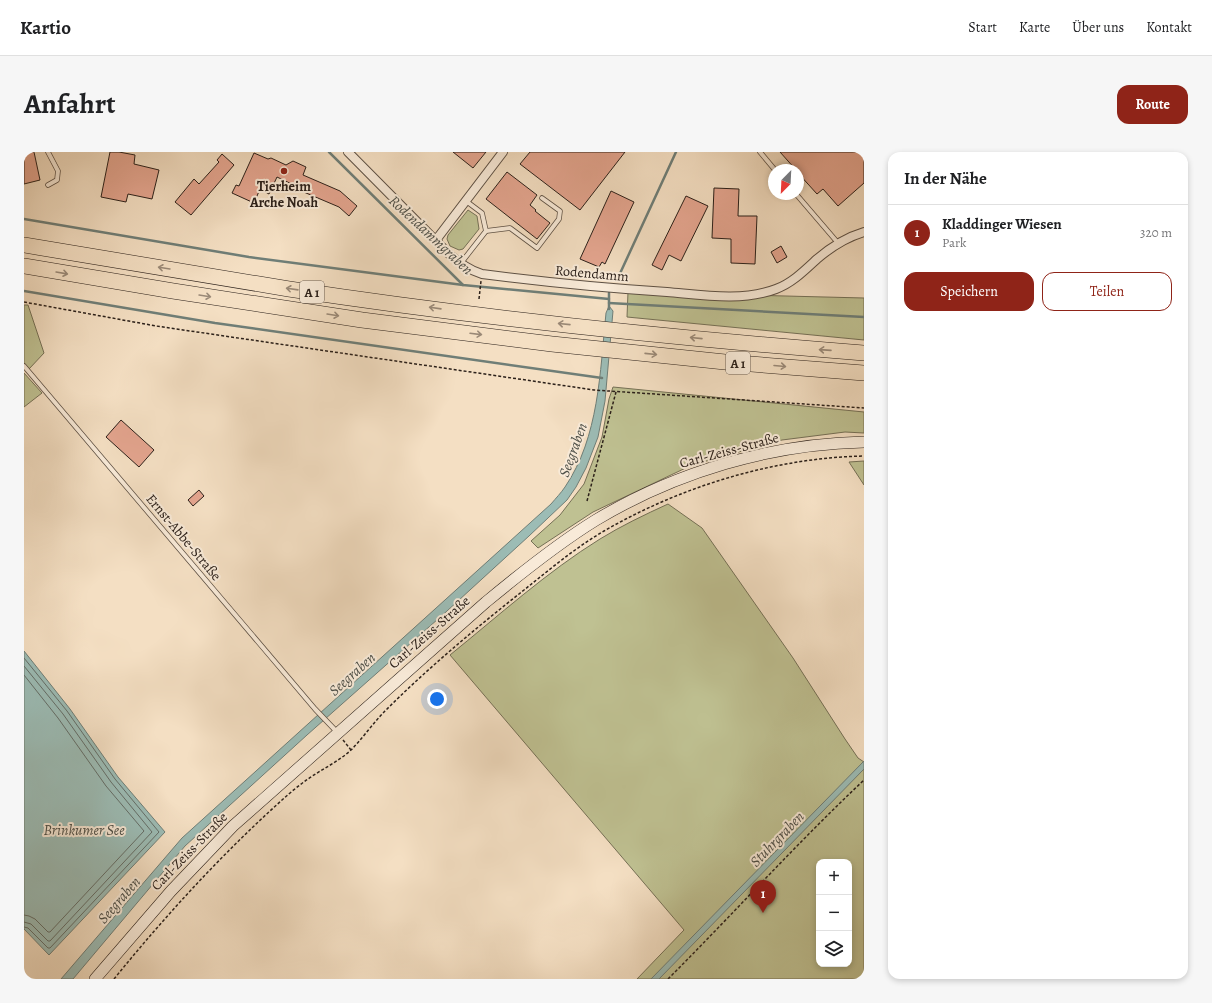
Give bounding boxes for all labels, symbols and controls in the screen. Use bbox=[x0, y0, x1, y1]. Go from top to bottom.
text: Kartio bbox=[20, 15, 71, 41]
text: Start bbox=[968, 18, 997, 37]
text: Karte bbox=[1019, 18, 1050, 37]
text: Über uns bbox=[1072, 18, 1124, 37]
text: Kontakt bbox=[1146, 18, 1192, 37]
text: Anfahrt bbox=[24, 85, 116, 123]
button: Route bbox=[1117, 85, 1188, 124]
north arrow bbox=[768, 164, 804, 200]
marker: Tierheim Arche Noah bbox=[279, 166, 289, 176]
text: In der Nähe bbox=[904, 167, 987, 190]
place label: Tierheim Arche Noah bbox=[249, 177, 318, 212]
water label: Rodendammgraben bbox=[385, 191, 477, 279]
text: Kladdinger Wiesen bbox=[942, 214, 1062, 234]
text: 1 bbox=[915, 224, 919, 241]
text: 320 m bbox=[1140, 224, 1172, 241]
text: Park bbox=[942, 234, 966, 251]
street label: Rodendamm bbox=[554, 261, 630, 286]
one-way arrow bbox=[158, 264, 171, 272]
one-way arrow bbox=[56, 269, 69, 277]
button: Speichern bbox=[904, 272, 1034, 311]
button: Teilen bbox=[1042, 272, 1172, 311]
road number: A 1 bbox=[300, 281, 324, 303]
one-way arrow bbox=[286, 285, 299, 293]
one-way arrow bbox=[198, 292, 211, 300]
one-way arrow bbox=[429, 304, 442, 312]
one-way arrow bbox=[326, 311, 339, 319]
one-way arrow bbox=[558, 320, 571, 328]
one-way arrow bbox=[469, 330, 482, 338]
one-way arrow bbox=[690, 335, 703, 342]
one-way arrow bbox=[819, 346, 832, 353]
one-way arrow bbox=[644, 350, 657, 358]
road number: A 1 bbox=[726, 352, 750, 374]
one-way arrow bbox=[773, 363, 786, 370]
water label: Seegraben bbox=[554, 420, 592, 480]
street label: Carl-Zeiss-Straße bbox=[677, 428, 781, 473]
street label: Ernst-Abbe-Straße bbox=[142, 490, 226, 585]
street label: Carl-Zeiss-Straße bbox=[385, 592, 474, 673]
water label: Seegraben bbox=[324, 648, 380, 700]
your location bbox=[427, 689, 447, 709]
water label: Stuhrgraben bbox=[745, 807, 809, 871]
street label: Carl-Zeiss-Straße bbox=[147, 808, 232, 895]
water label: Brinkumer See bbox=[43, 820, 125, 840]
map controls bbox=[816, 859, 852, 967]
button: + bbox=[816, 859, 852, 895]
water label: Seegraben bbox=[93, 872, 145, 928]
pin: 1 bbox=[750, 880, 776, 913]
button: − bbox=[816, 895, 852, 931]
button: layers bbox=[816, 931, 852, 967]

